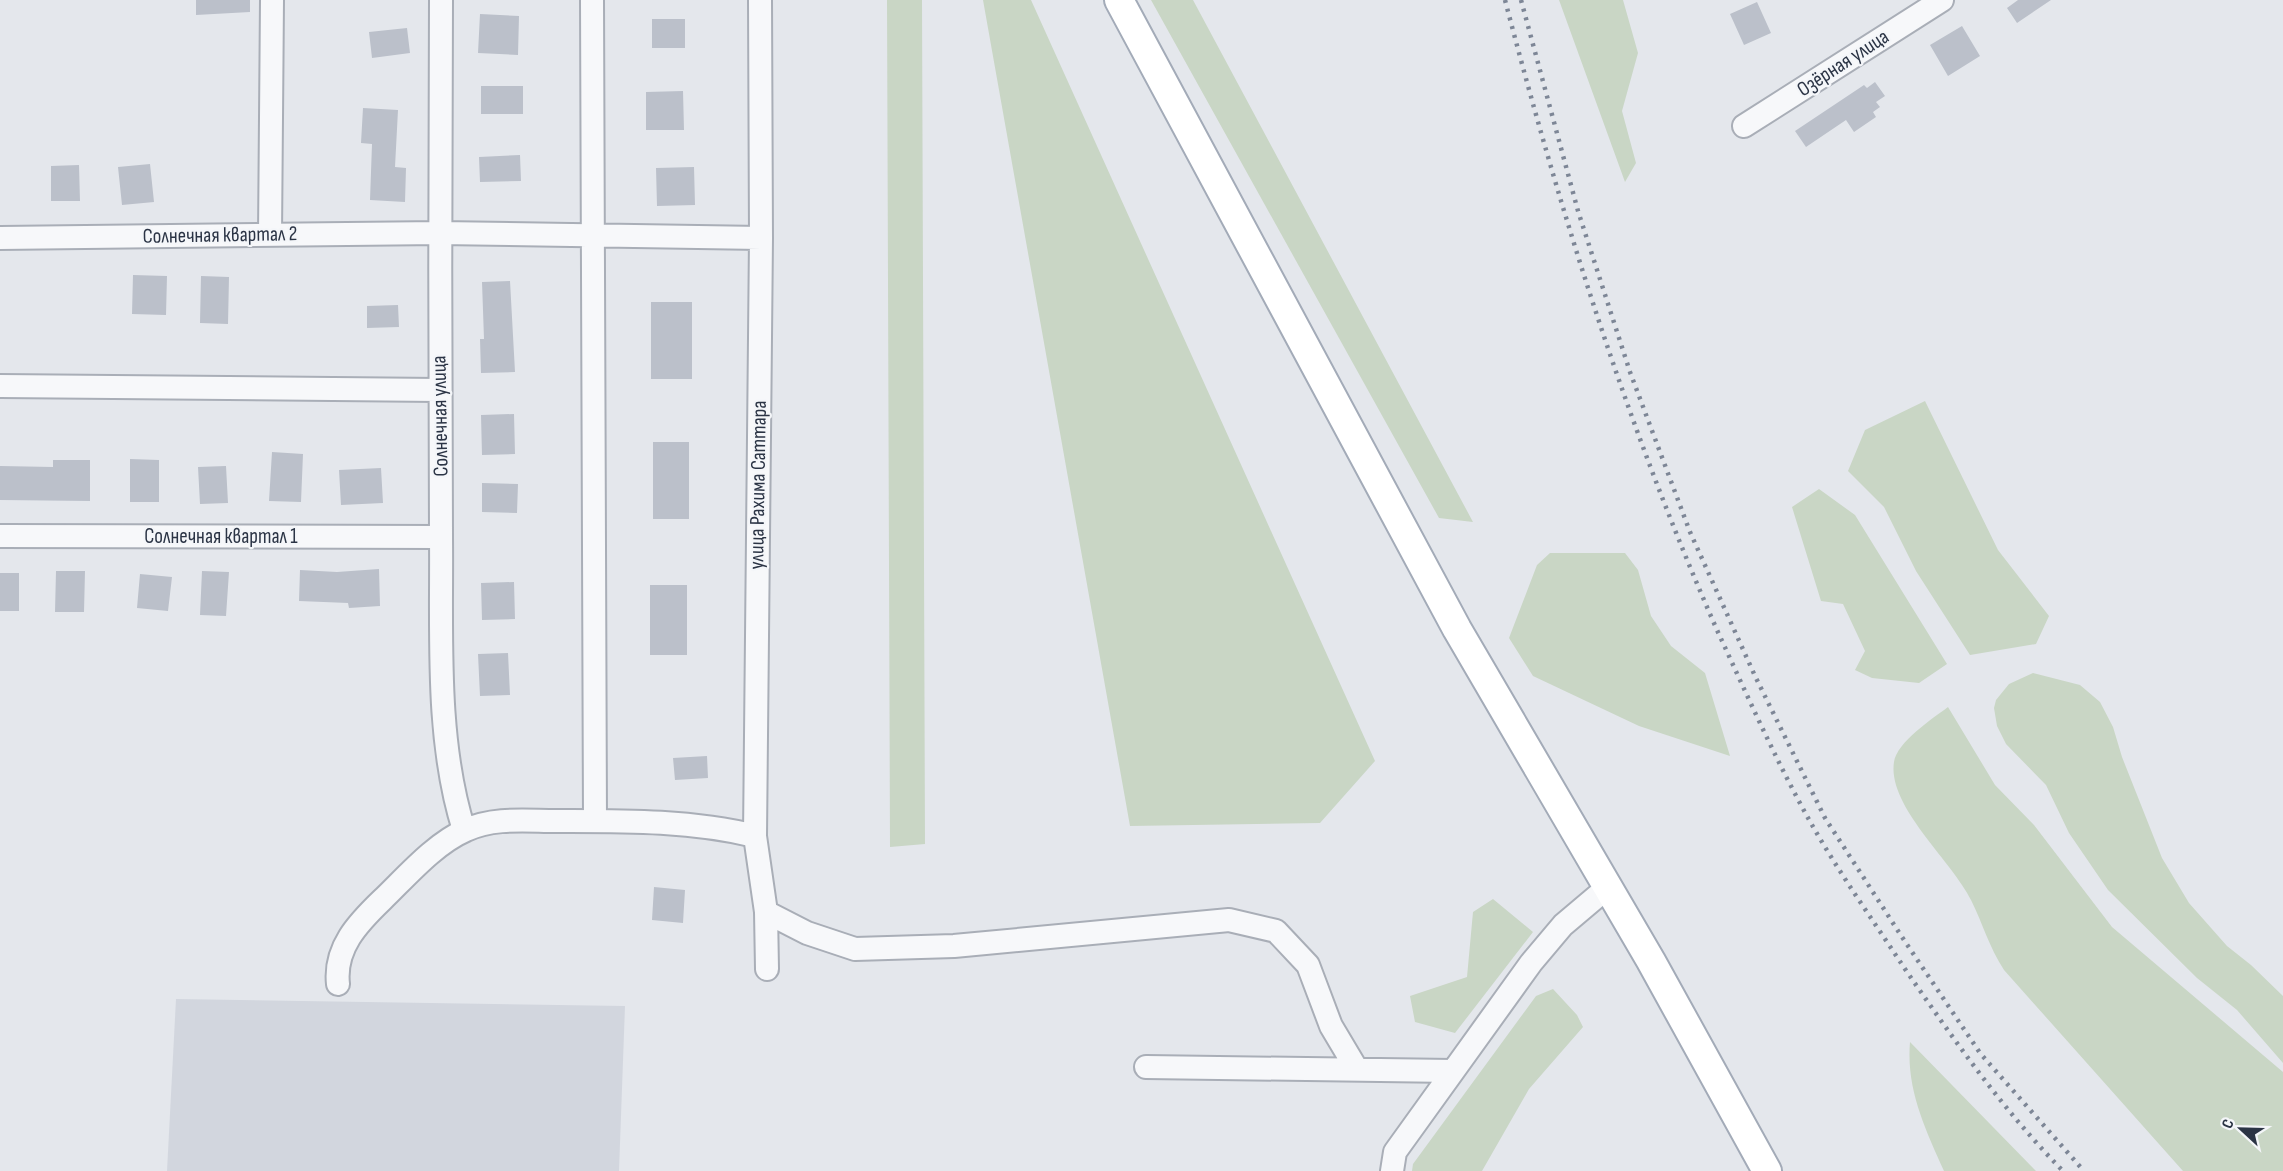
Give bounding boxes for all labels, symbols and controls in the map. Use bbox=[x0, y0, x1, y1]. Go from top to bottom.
street label: Озёрная улица bbox=[1792, 24, 1894, 102]
street label: Солнечная квартал 2 bbox=[142, 221, 298, 249]
street label: Солнечная улица bbox=[426, 355, 454, 477]
street label: улица Рахима Саттара bbox=[744, 400, 772, 570]
street label: Солнечная квартал 1 bbox=[144, 524, 298, 549]
north arrow bbox=[2211, 1099, 2271, 1159]
text: С bbox=[2218, 1117, 2239, 1131]

